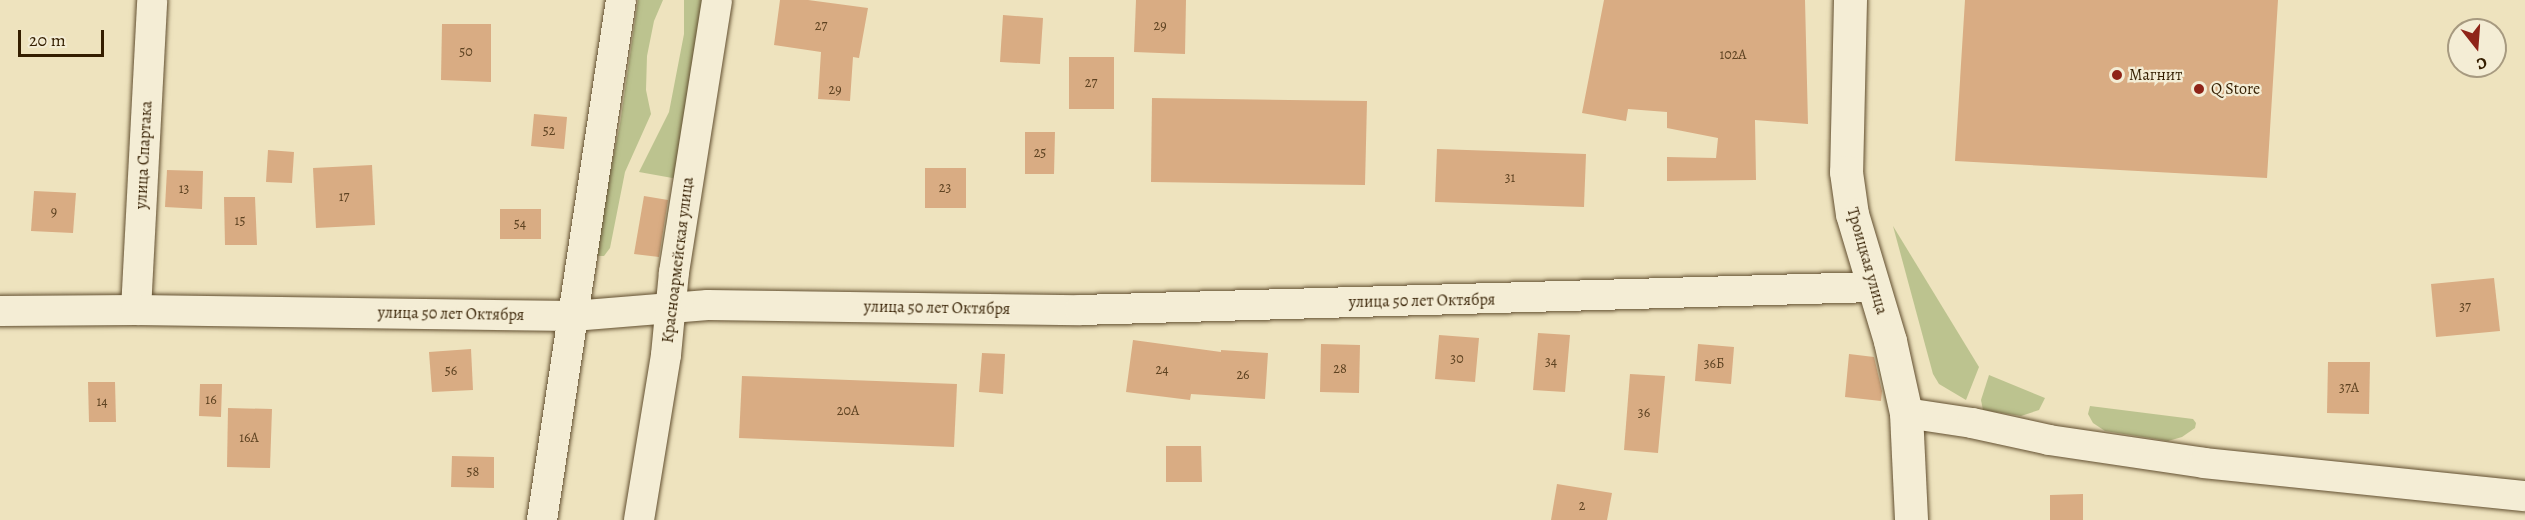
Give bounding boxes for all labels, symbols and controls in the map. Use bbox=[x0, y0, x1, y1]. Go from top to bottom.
scale bar bbox=[21, 18, 106, 56]
house number: 27 bbox=[815, 18, 827, 34]
house number: 29 bbox=[1153, 18, 1167, 34]
north arrow bbox=[2447, 18, 2507, 78]
text: 20 m bbox=[29, 28, 66, 52]
house number: 50 bbox=[459, 44, 473, 60]
house number: 102А bbox=[1719, 47, 1747, 63]
text: С bbox=[2474, 51, 2490, 75]
place label: Магнит bbox=[2129, 65, 2182, 85]
marker: Магнит bbox=[2110, 68, 2124, 82]
house number: 27 bbox=[1085, 75, 1097, 91]
place label: Q Store bbox=[2211, 79, 2260, 99]
house number: 29 bbox=[828, 82, 842, 98]
marker: Q Store bbox=[2192, 82, 2206, 96]
street label: улица Спартака bbox=[132, 100, 156, 210]
house number: 52 bbox=[543, 123, 555, 139]
house number: 25 bbox=[1034, 145, 1046, 161]
house number: 31 bbox=[1505, 170, 1515, 186]
street label: Красноармейская улица bbox=[658, 176, 698, 344]
house number: 23 bbox=[939, 180, 951, 196]
house number: 13 bbox=[179, 181, 189, 197]
house number: 17 bbox=[339, 189, 349, 205]
house number: 9 bbox=[51, 204, 57, 220]
street label: Троицкая улица bbox=[1843, 205, 1891, 317]
house number: 15 bbox=[235, 213, 245, 229]
house number: 54 bbox=[514, 216, 526, 232]
street label: улица 50 лет Октября bbox=[1349, 290, 1495, 312]
street label: улица 50 лет Октября bbox=[864, 297, 1010, 319]
house number: 37 bbox=[2459, 299, 2471, 315]
street label: улица 50 лет Октября bbox=[378, 303, 524, 325]
house number: 30 bbox=[1450, 351, 1464, 367]
house number: 34 bbox=[1545, 354, 1557, 370]
house number: 36Б bbox=[1704, 356, 1724, 372]
house number: 28 bbox=[1333, 361, 1347, 377]
house number: 24 bbox=[1156, 362, 1168, 378]
house number: 56 bbox=[445, 363, 457, 379]
house number: 26 bbox=[1236, 367, 1250, 383]
house number: 37А bbox=[2339, 380, 2359, 396]
house number: 16 bbox=[205, 392, 217, 408]
house number: 14 bbox=[96, 394, 108, 410]
house number: 20А bbox=[837, 403, 859, 419]
house number: 36 bbox=[1638, 405, 1650, 421]
house number: 16А bbox=[239, 430, 259, 446]
house number: 58 bbox=[467, 464, 479, 480]
house number: 2 bbox=[1579, 498, 1585, 514]

